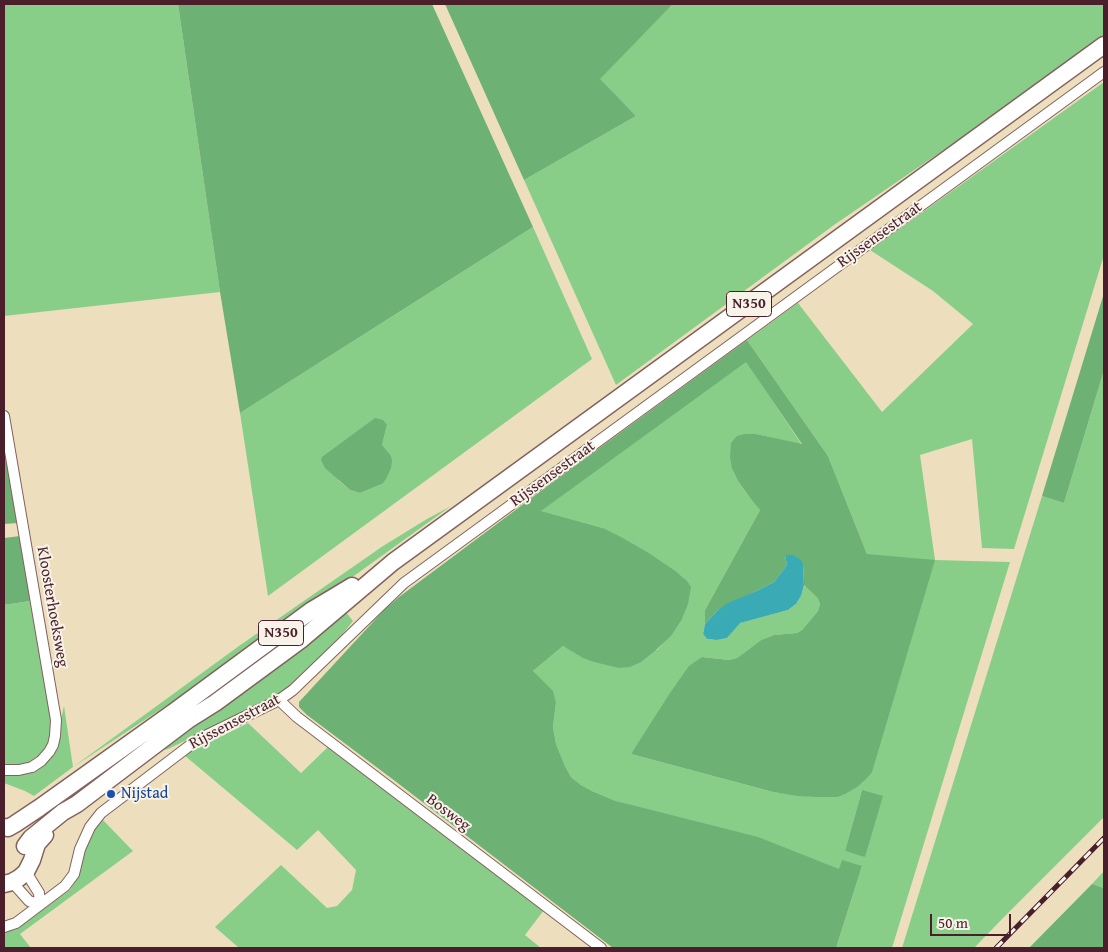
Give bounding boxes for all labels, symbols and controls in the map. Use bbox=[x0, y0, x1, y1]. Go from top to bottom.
street label: Rijssensestraat bbox=[834, 198, 926, 272]
road number: N350 bbox=[726, 292, 772, 316]
street label: Rijssensestraat bbox=[507, 437, 599, 511]
street label: Kloosterhoeksweg bbox=[32, 545, 72, 669]
road number: N350 bbox=[258, 620, 304, 646]
street label: Rijssensestraat bbox=[186, 690, 284, 754]
place label: Nijstad bbox=[121, 784, 168, 804]
marker: Nijstad bbox=[105, 788, 117, 800]
street label: Bosweg bbox=[422, 790, 474, 836]
scale bar bbox=[933, 904, 1014, 936]
text: 50 m bbox=[938, 912, 968, 933]

